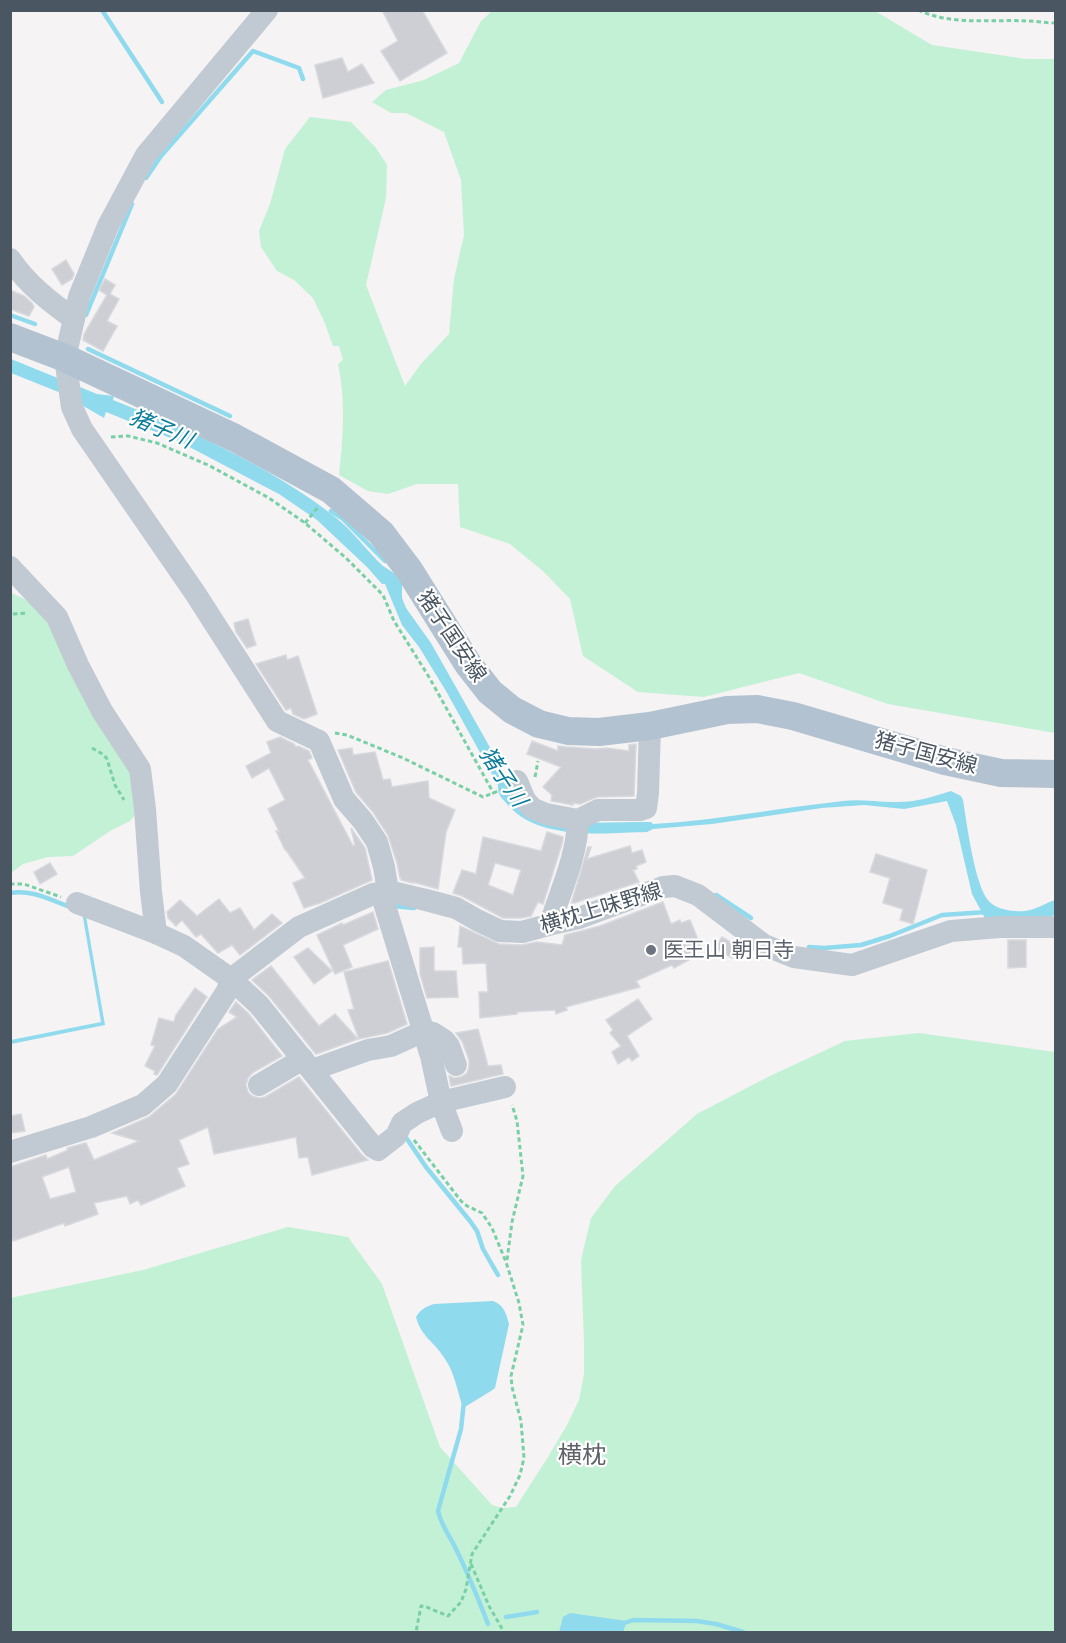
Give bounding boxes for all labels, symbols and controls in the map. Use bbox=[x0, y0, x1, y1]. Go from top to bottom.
water label: 猪子川 bbox=[125, 402, 199, 456]
street label: 猪子国安線 bbox=[411, 585, 493, 687]
street label: 猪子国安線 bbox=[872, 726, 980, 780]
water label: 猪子川 bbox=[472, 741, 535, 814]
street label: 横枕上味野線 bbox=[537, 876, 665, 940]
place label: 医王山 朝日寺 bbox=[663, 936, 794, 964]
marker: 医王山 朝日寺 bbox=[644, 943, 658, 957]
district label: 横枕 bbox=[558, 1439, 606, 1471]

